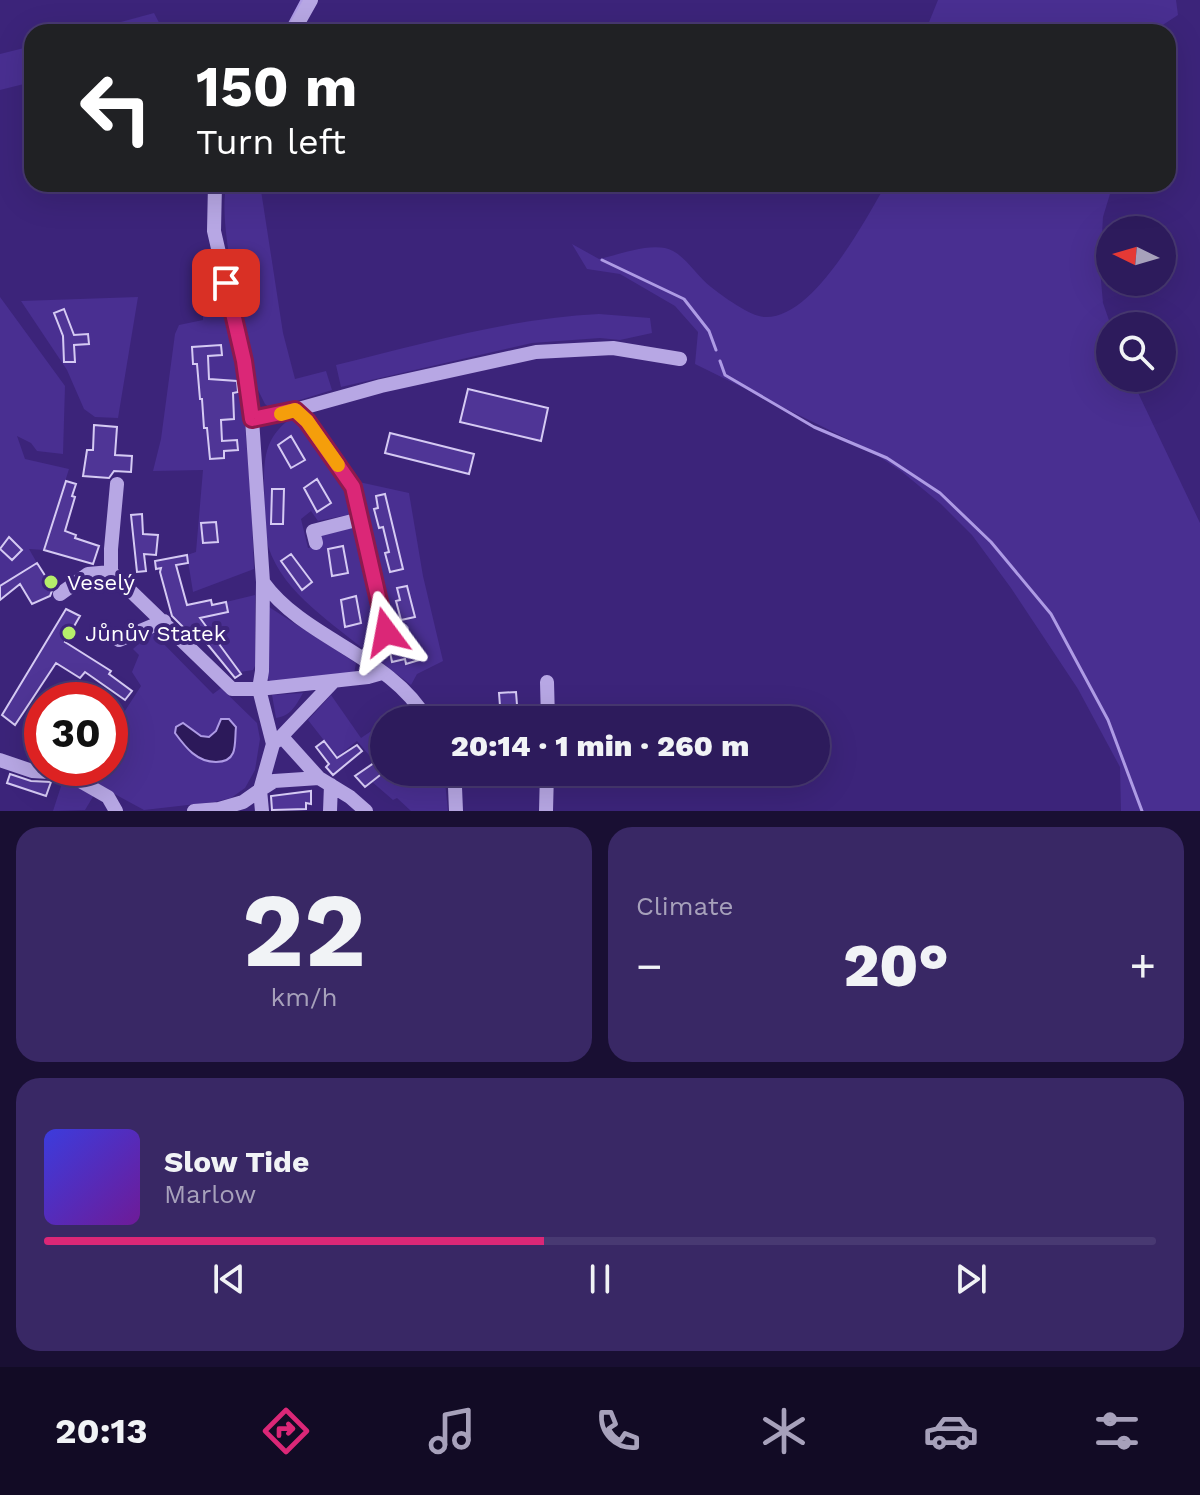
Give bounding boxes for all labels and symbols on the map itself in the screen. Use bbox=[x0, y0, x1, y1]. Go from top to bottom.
north arrow bbox=[1096, 216, 1176, 296]
pin bbox=[192, 249, 260, 317]
place label: Veselý bbox=[67, 570, 135, 595]
marker: Veselý bbox=[42, 573, 60, 591]
position arrow bbox=[344, 590, 428, 674]
place label: Jůnův Statek bbox=[85, 621, 226, 646]
marker: Jůnův Statek bbox=[60, 624, 78, 642]
speed limit sign: 30 bbox=[24, 682, 128, 786]

